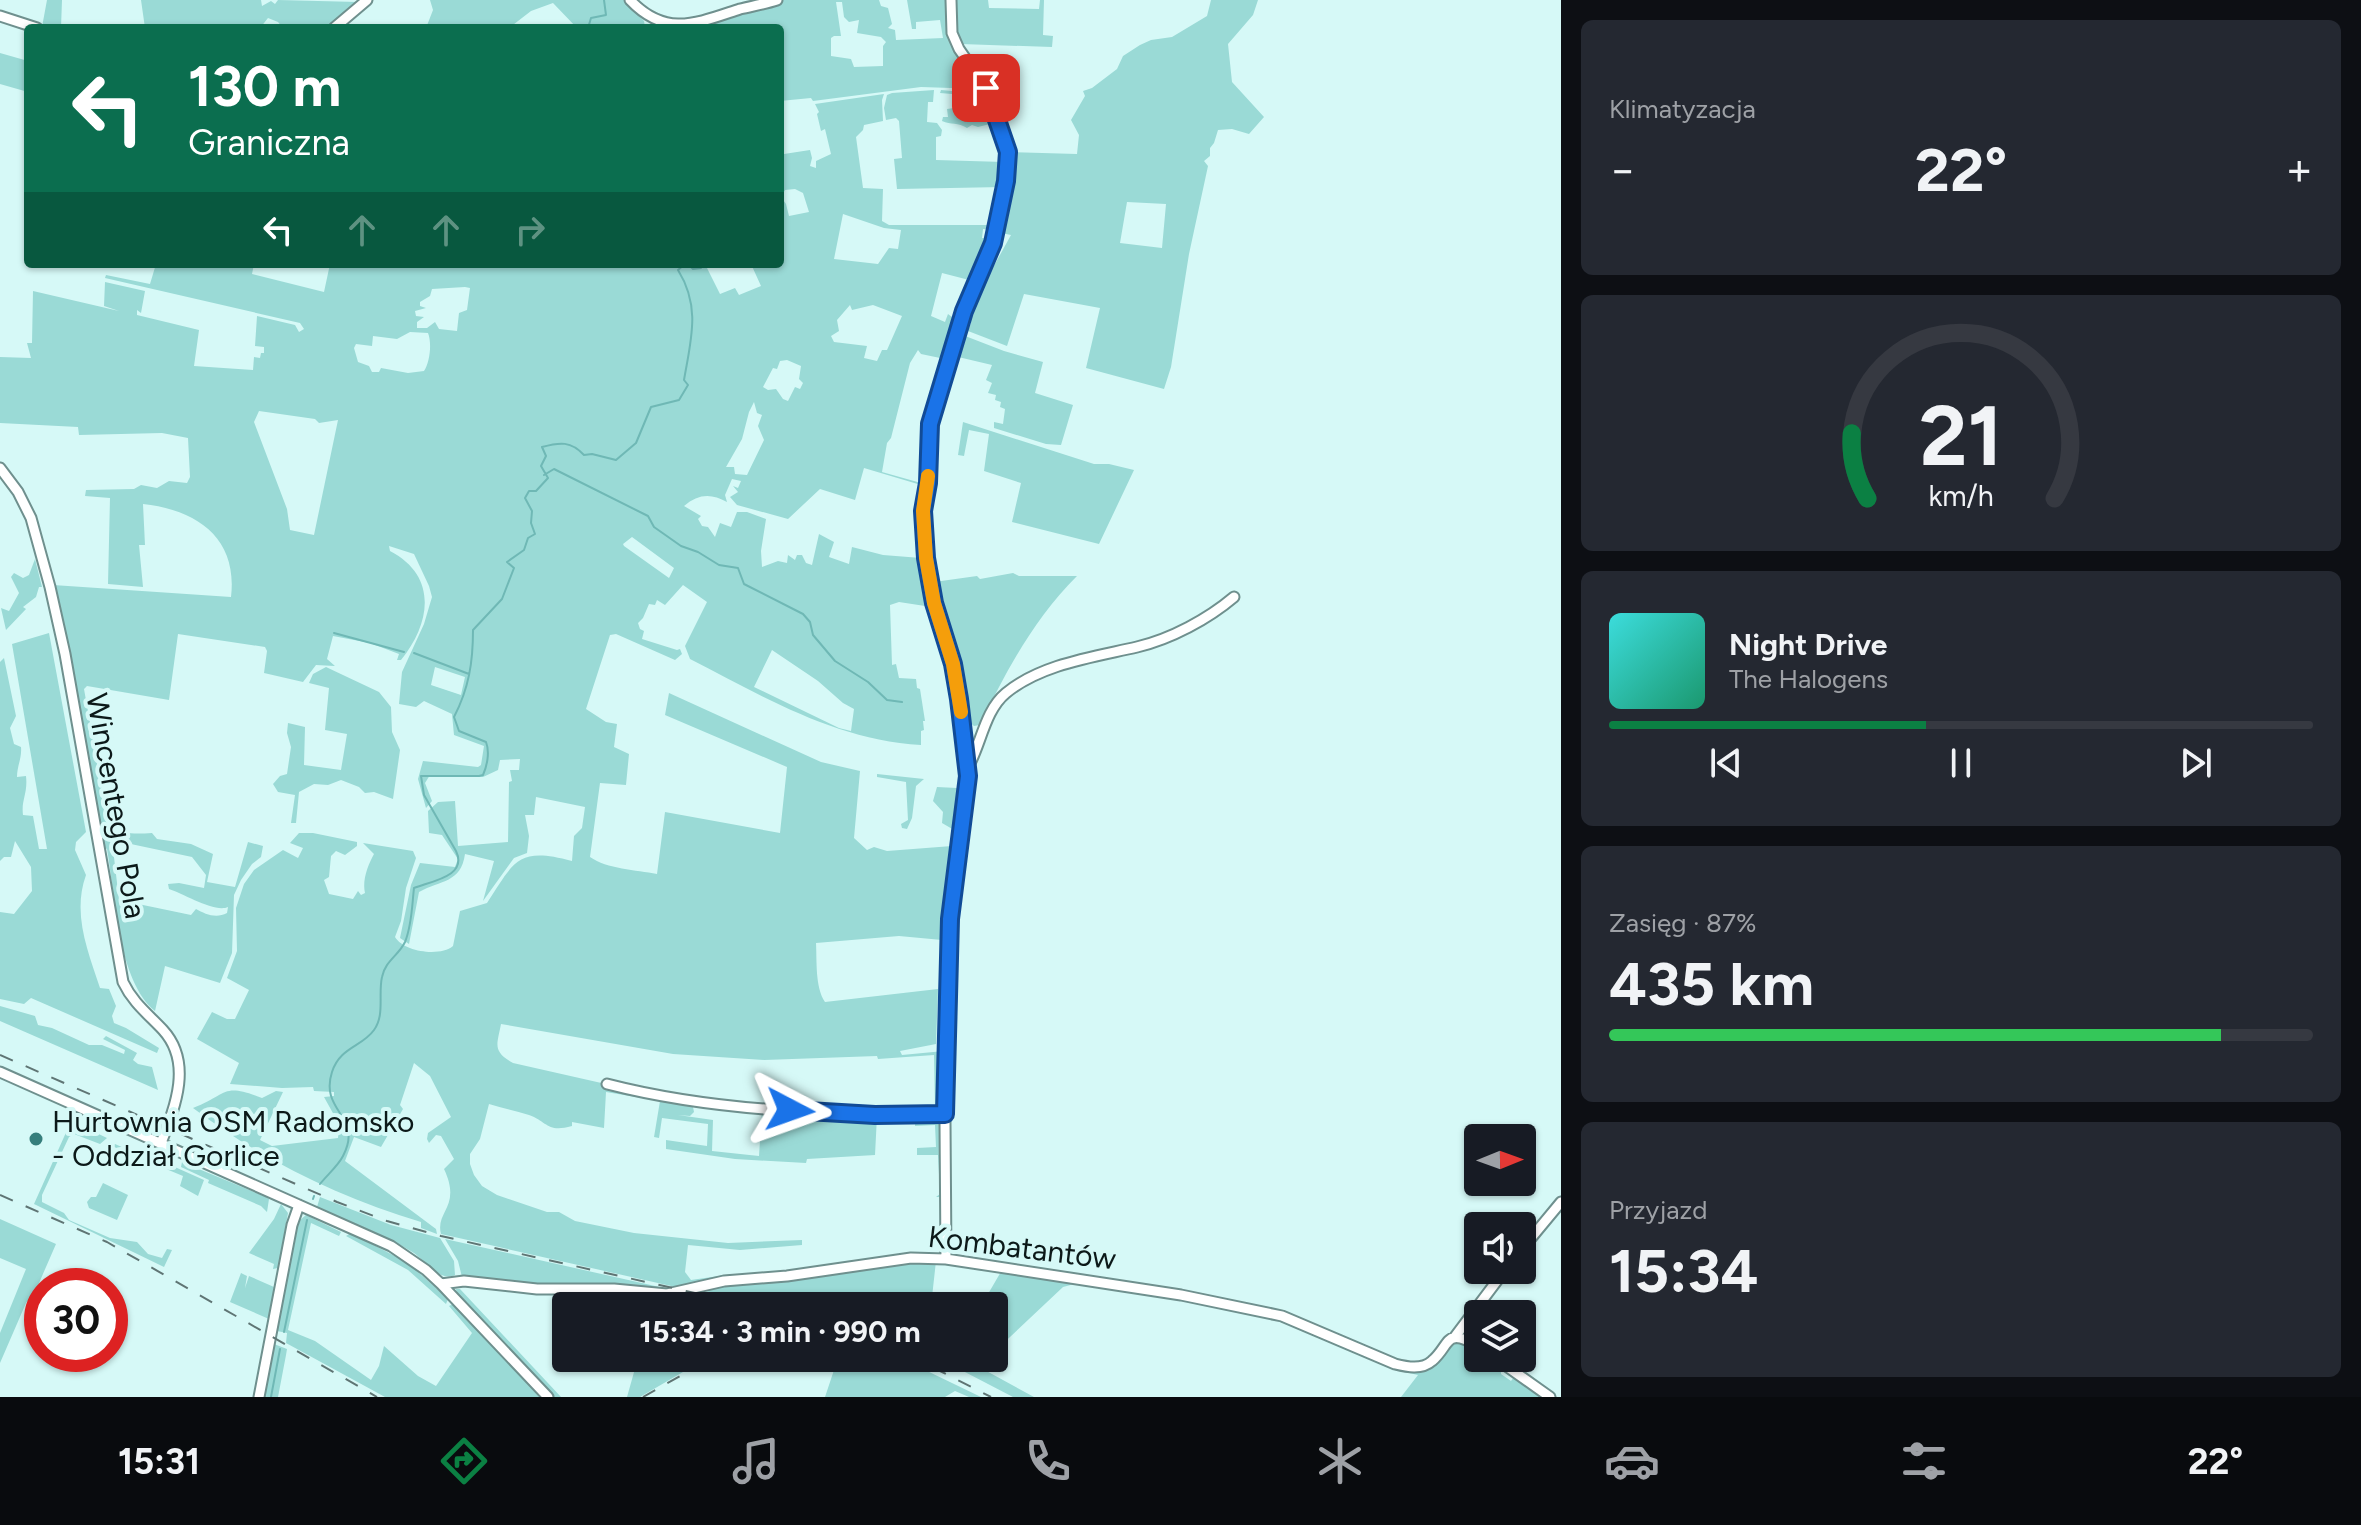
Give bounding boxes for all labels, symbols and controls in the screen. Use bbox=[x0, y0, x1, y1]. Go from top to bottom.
text: 130 m bbox=[188, 53, 341, 120]
pin bbox=[952, 54, 1020, 122]
icon: left bbox=[56, 56, 160, 160]
icon: arrive bbox=[964, 66, 1008, 110]
text: Klimatyzacja bbox=[1609, 93, 1756, 125]
text: Graniczna bbox=[188, 121, 350, 164]
text: 22° bbox=[1915, 134, 2007, 206]
text: − bbox=[1609, 143, 1636, 196]
text: + bbox=[2286, 143, 2313, 196]
icon: left bbox=[256, 208, 300, 252]
icon: ahead bbox=[340, 208, 384, 252]
icon: ahead bbox=[424, 208, 468, 252]
icon: right bbox=[508, 208, 552, 252]
text: 21 bbox=[1919, 386, 2003, 486]
text: km/h bbox=[1928, 479, 1994, 513]
text: Night Drive bbox=[1729, 626, 1887, 663]
text: The Halogens bbox=[1729, 663, 1888, 695]
street label: Wincentego Pola bbox=[78, 690, 155, 922]
icon: previous bbox=[1704, 741, 1748, 785]
icon: pause bbox=[1939, 741, 1983, 785]
icon: next bbox=[2174, 741, 2218, 785]
text: Zasięg · 87% bbox=[1609, 907, 1756, 939]
text: 435 km bbox=[1609, 948, 1814, 1020]
position arrow bbox=[748, 1068, 832, 1152]
place label: Hurtownia OSM Radomsko - Oddział Gorlice bbox=[52, 1103, 414, 1174]
north arrow bbox=[1464, 1124, 1536, 1196]
map controls bbox=[1464, 1124, 1536, 1372]
marker: Hurtownia OSM Radomsko - Oddział Gorlice bbox=[27, 1130, 45, 1148]
text: Przyjazd bbox=[1609, 1194, 1707, 1226]
button: sound bbox=[1464, 1212, 1536, 1284]
street label: Kombatantów bbox=[926, 1218, 1119, 1277]
text: 15:34 bbox=[1609, 1235, 1759, 1307]
speed limit sign: 30 bbox=[24, 1268, 128, 1372]
button: layers bbox=[1464, 1300, 1536, 1372]
text: 15:34 · 3 min · 990 m bbox=[639, 1313, 921, 1350]
icon: directions bbox=[436, 1433, 492, 1489]
icon: music bbox=[728, 1433, 784, 1489]
icon: phone bbox=[1020, 1433, 1076, 1489]
icon: climate bbox=[1312, 1433, 1368, 1489]
icon: car bbox=[1604, 1433, 1660, 1489]
icon: filters bbox=[1896, 1433, 1952, 1489]
text: 15:31 bbox=[118, 1440, 200, 1483]
text: 22° bbox=[2188, 1440, 2243, 1483]

